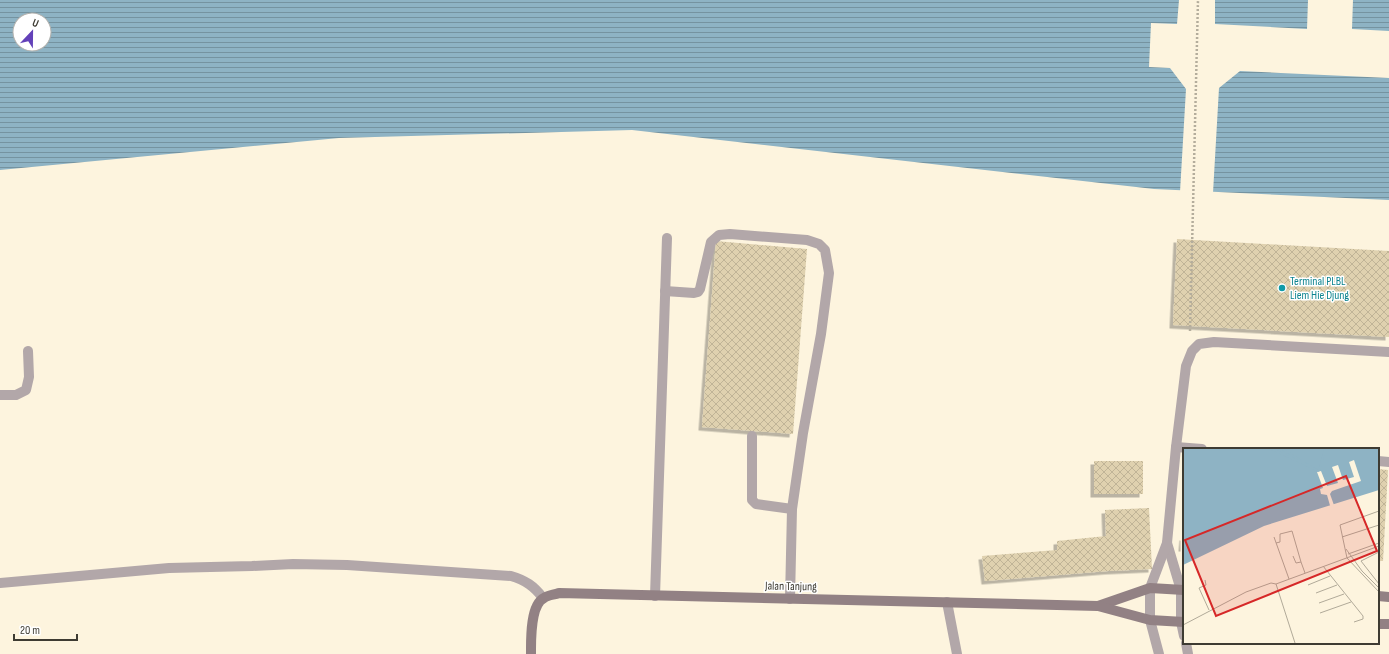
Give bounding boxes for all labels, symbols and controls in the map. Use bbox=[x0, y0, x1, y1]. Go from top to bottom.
north arrow bbox=[12, 12, 52, 52]
text: U bbox=[30, 16, 41, 30]
place label: Terminal PLBL Liem Hie Djung bbox=[1290, 274, 1349, 303]
marker: Terminal PLBL Liem Hie Djung bbox=[1277, 283, 1287, 293]
inset map bbox=[1183, 448, 1379, 644]
street label: Jalan Tanjung bbox=[764, 579, 817, 594]
scale bar bbox=[14, 616, 77, 642]
text: 20 m bbox=[20, 623, 40, 638]

